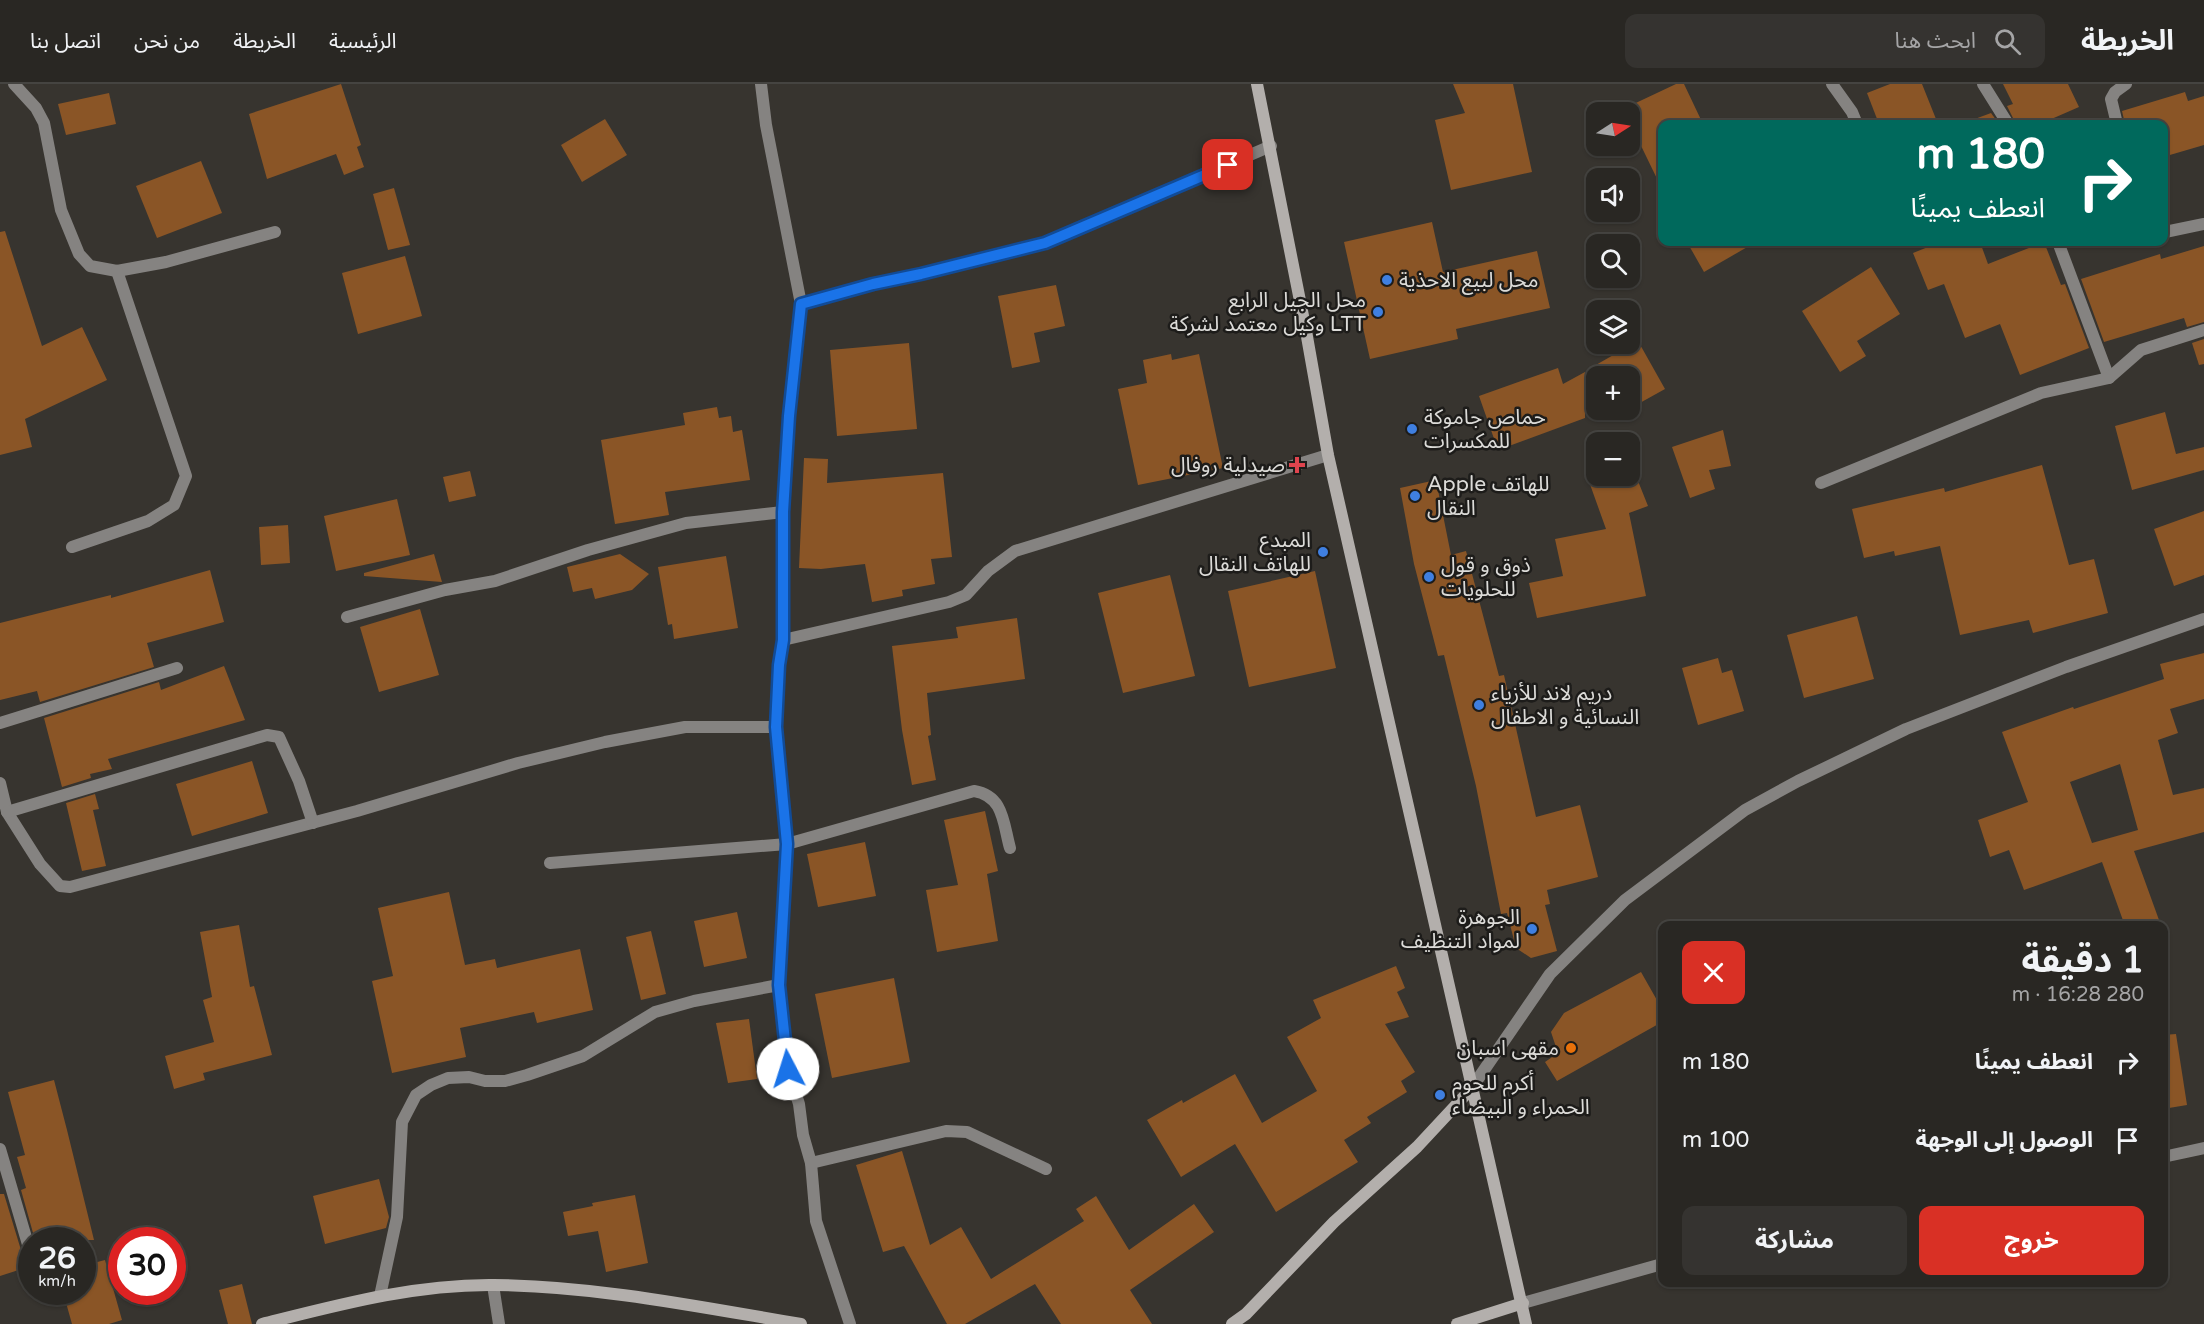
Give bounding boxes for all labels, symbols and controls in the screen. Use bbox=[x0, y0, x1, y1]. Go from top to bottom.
search box bbox=[1625, 14, 2045, 68]
text: الخريطة bbox=[2081, 24, 2174, 58]
icon: search bbox=[1991, 25, 2024, 58]
text: ابحث هنا bbox=[1894, 28, 1976, 54]
text: اتصل بنا bbox=[30, 29, 101, 54]
text: من نحن bbox=[134, 29, 200, 54]
text: الخريطة bbox=[233, 29, 296, 54]
text: الرئيسية bbox=[329, 29, 397, 54]
north arrow bbox=[1586, 102, 1640, 156]
map controls bbox=[1586, 102, 1640, 486]
text: 180 m bbox=[1916, 129, 2045, 180]
pin bbox=[1202, 139, 1253, 190]
icon: right bbox=[2066, 144, 2144, 222]
icon: arrive bbox=[1211, 148, 1244, 181]
button: sound bbox=[1586, 168, 1640, 222]
text: انعطف يمينًا bbox=[1911, 192, 2045, 225]
button: search bbox=[1586, 234, 1640, 288]
place label: محل لبيع الاحذية bbox=[1399, 268, 1539, 295]
marker: محل لبيع الاحذية bbox=[1380, 273, 1394, 287]
place label: محل الجيل الرابع وكيل معتمد لشركة LTT bbox=[1169, 288, 1366, 337]
button: layers bbox=[1586, 300, 1640, 354]
marker: محل الجيل الرابع وكيل معتمد لشركة LTT bbox=[1371, 305, 1385, 319]
button: + bbox=[1586, 366, 1640, 420]
place label: حماص جاموكة للمكسرات bbox=[1424, 405, 1546, 454]
marker: حماص جاموكة للمكسرات bbox=[1405, 422, 1419, 436]
button: − bbox=[1586, 432, 1640, 486]
place label: صيدلية روفال bbox=[1171, 453, 1285, 478]
marker: صيدلية روفال bbox=[1290, 458, 1304, 472]
place label: Apple للهاتف النقال bbox=[1427, 472, 1549, 521]
marker: Apple للهاتف النقال bbox=[1408, 489, 1422, 503]
place label: المبدع للهاتف النقال bbox=[1199, 528, 1311, 577]
marker: المبدع للهاتف النقال bbox=[1316, 545, 1330, 559]
place label: ذوق و قول للحلويات bbox=[1441, 553, 1531, 602]
marker: ذوق و قول للحلويات bbox=[1422, 570, 1436, 584]
place label: دريم لاند للأزياء النسائية و الاطفال bbox=[1491, 681, 1639, 730]
marker: دريم لاند للأزياء النسائية و الاطفال bbox=[1472, 698, 1486, 712]
place label: الجوهرة لمواد التنظيف bbox=[1401, 905, 1520, 954]
marker: الجوهرة لمواد التنظيف bbox=[1525, 922, 1539, 936]
text: 1 دقيقة bbox=[2021, 939, 2144, 982]
button: close bbox=[1682, 941, 1745, 1004]
text: 280 m · 16:28 bbox=[2012, 983, 2144, 1007]
place label: مقهى اسبان bbox=[1457, 1036, 1559, 1061]
position arrow bbox=[756, 1037, 820, 1101]
marker: مقهى اسبان bbox=[1564, 1041, 1578, 1055]
icon: right bbox=[2111, 1046, 2144, 1079]
text: 180 m bbox=[1682, 1049, 1749, 1075]
text: انعطف يمينًا bbox=[1975, 1049, 2093, 1075]
place label: أكرم للحوم الحمراء و البيضاء bbox=[1452, 1070, 1590, 1120]
marker: أكرم للحوم الحمراء و البيضاء bbox=[1433, 1088, 1447, 1102]
icon: arrive bbox=[2111, 1124, 2144, 1157]
text: 100 m bbox=[1682, 1127, 1749, 1153]
text: الوصول إلى الوجهة bbox=[1915, 1127, 2093, 1153]
button: مشاركة bbox=[1682, 1206, 1907, 1275]
button: خروج bbox=[1919, 1206, 2144, 1275]
speed limit sign: 30 bbox=[108, 1227, 186, 1305]
text: 26 bbox=[38, 1240, 76, 1277]
text: km/h bbox=[38, 1272, 76, 1290]

